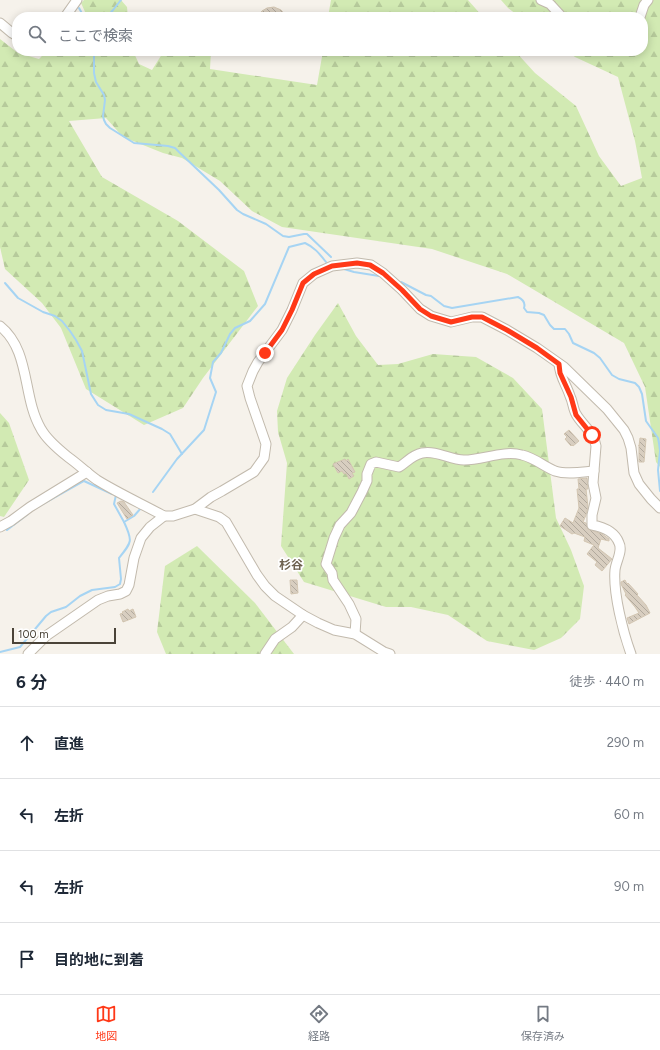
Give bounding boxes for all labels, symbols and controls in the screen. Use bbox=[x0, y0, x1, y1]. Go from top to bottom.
search box bbox=[12, 12, 648, 56]
icon: search bbox=[26, 23, 48, 45]
text: ここで検索 bbox=[58, 27, 133, 45]
route end bbox=[256, 344, 274, 362]
route start bbox=[583, 426, 601, 444]
district label: 杉谷 bbox=[279, 558, 303, 572]
scale bar bbox=[12, 626, 116, 645]
text: 100 m bbox=[18, 628, 49, 641]
text: 6 分 bbox=[16, 672, 47, 692]
text: 徒歩 · 440 m bbox=[570, 674, 644, 689]
icon: ahead bbox=[16, 732, 38, 754]
text: 直進 bbox=[54, 735, 84, 753]
text: 290 m bbox=[607, 735, 644, 750]
icon: left bbox=[16, 804, 38, 826]
text: 左折 bbox=[54, 807, 84, 825]
text: 60 m bbox=[614, 807, 644, 822]
icon: left bbox=[16, 876, 38, 898]
text: 左折 bbox=[54, 879, 84, 897]
text: 90 m bbox=[614, 879, 644, 894]
icon: arrive bbox=[16, 948, 38, 970]
text: 目的地に到着 bbox=[54, 951, 144, 969]
tab: 地図 bbox=[95, 1003, 117, 1043]
tab: 経路 bbox=[308, 1003, 330, 1043]
tab: 保存済み bbox=[521, 1003, 565, 1043]

